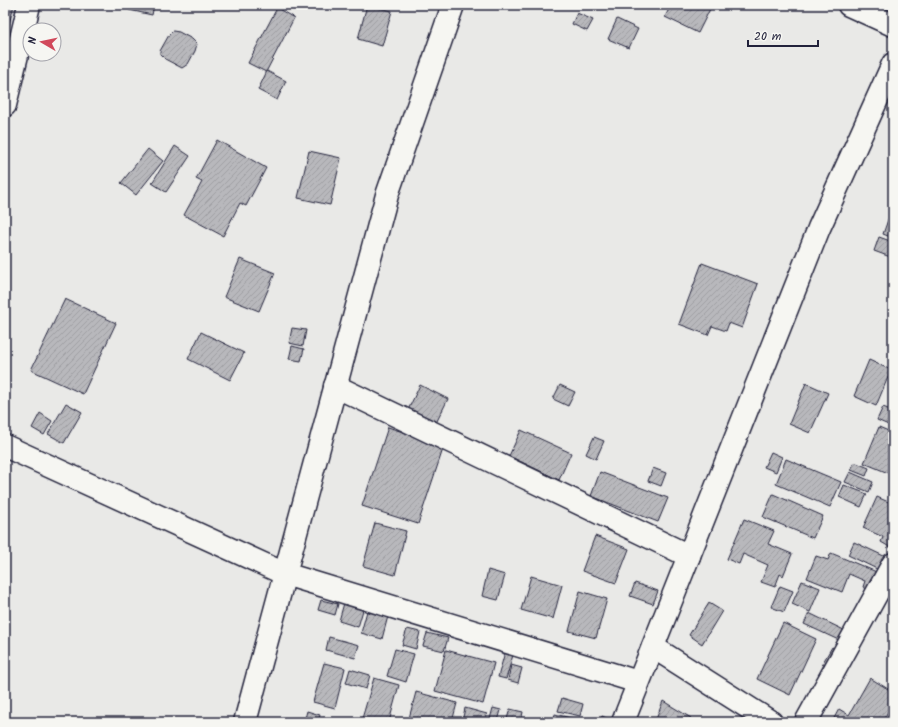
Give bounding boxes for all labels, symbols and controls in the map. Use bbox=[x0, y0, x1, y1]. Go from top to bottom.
north arrow bbox=[22, 22, 62, 62]
scale bar bbox=[748, 22, 818, 48]
text: 20 m bbox=[754, 27, 782, 46]
text: N bbox=[24, 36, 43, 45]

